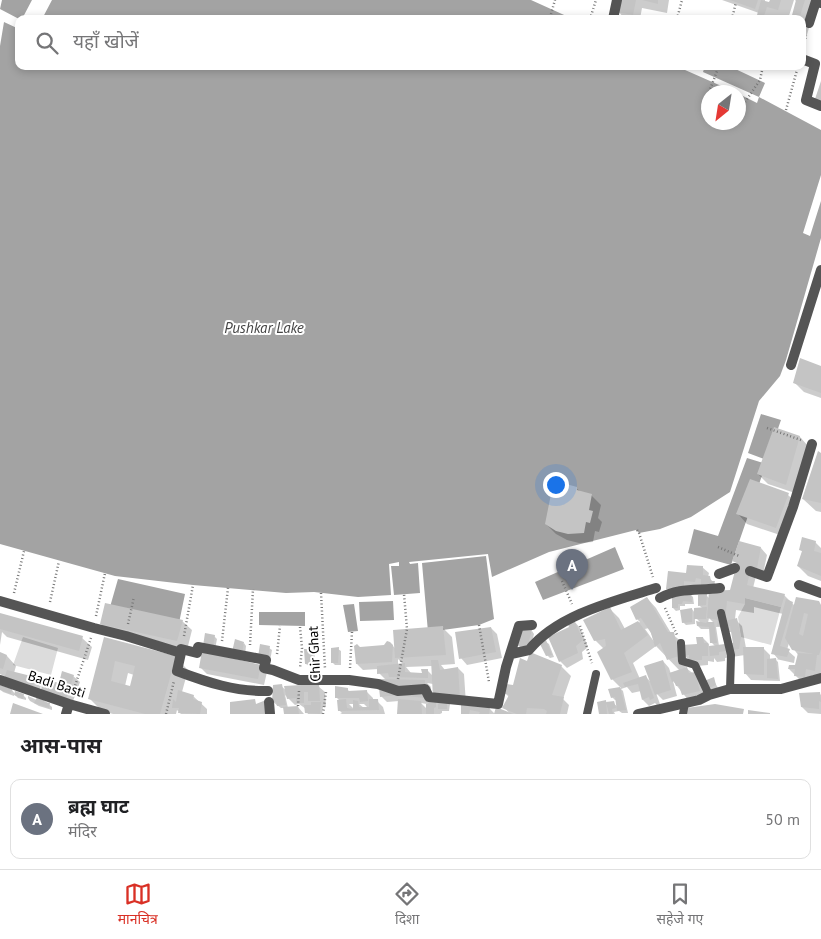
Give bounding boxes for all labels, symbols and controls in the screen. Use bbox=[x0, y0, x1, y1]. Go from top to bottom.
search box bbox=[15, 15, 806, 70]
icon: search bbox=[33, 29, 61, 57]
text: यहाँ खोजें bbox=[73, 29, 139, 53]
north arrow bbox=[701, 85, 746, 130]
water label: Pushkar Lake bbox=[224, 318, 304, 337]
your location bbox=[543, 472, 569, 498]
pin: A bbox=[556, 549, 588, 590]
street label: Chir Ghat bbox=[304, 625, 324, 682]
street label: Badi Basti bbox=[26, 666, 88, 702]
text: आस-पास bbox=[20, 732, 102, 759]
text: ब्रह्म घाट bbox=[68, 794, 129, 818]
text: A bbox=[32, 809, 42, 829]
text: 50 m bbox=[765, 809, 800, 829]
text: मंदिर bbox=[68, 821, 97, 841]
tab: मानचित्र bbox=[118, 880, 158, 930]
tab: दिशा bbox=[393, 880, 421, 930]
tab: सहेजे गए bbox=[657, 880, 703, 930]

